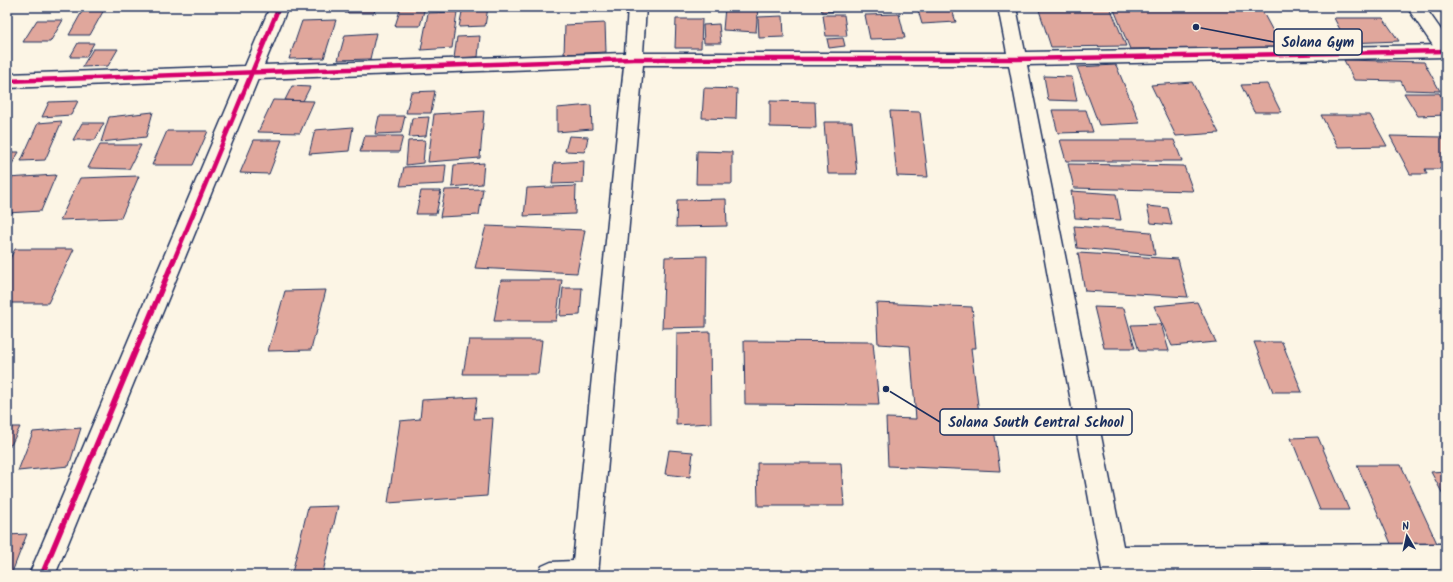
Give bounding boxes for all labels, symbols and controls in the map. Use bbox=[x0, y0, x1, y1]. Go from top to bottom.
callout: Solana Gym bbox=[1274, 29, 1362, 55]
text: Solana Gym bbox=[1282, 32, 1355, 54]
callout: Solana South Central School bbox=[940, 409, 1132, 435]
text: Solana South Central School bbox=[948, 412, 1124, 434]
north arrow bbox=[1387, 516, 1427, 556]
text: N bbox=[1401, 518, 1410, 537]

